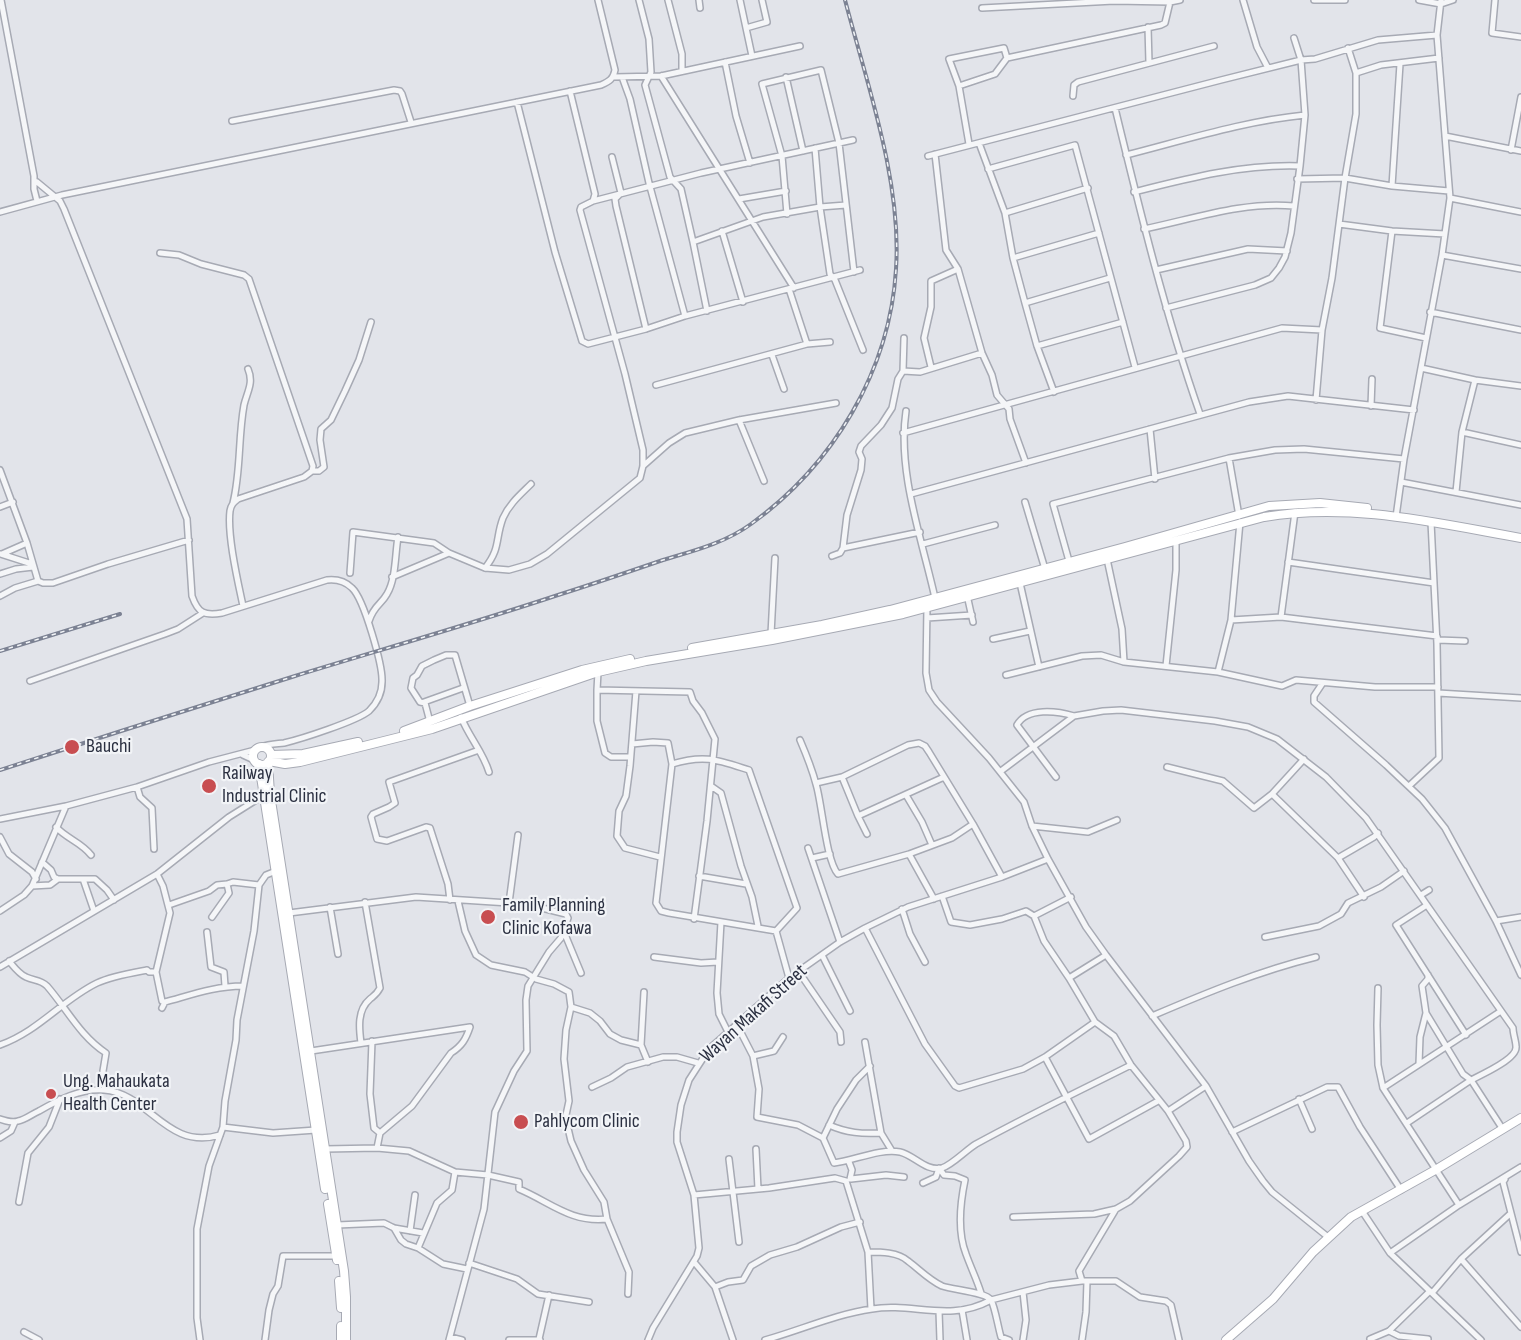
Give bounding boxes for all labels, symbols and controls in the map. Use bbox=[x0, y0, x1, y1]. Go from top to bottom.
place label: Bauchi bbox=[86, 735, 131, 759]
marker: Bauchi bbox=[63, 738, 81, 756]
place label: Railway Industrial Clinic bbox=[222, 762, 326, 809]
marker: Railway Industrial Clinic bbox=[200, 777, 218, 795]
place label: Family Planning Clinic Kofawa bbox=[502, 894, 605, 941]
marker: Family Planning Clinic Kofawa bbox=[479, 908, 497, 926]
street label: Wayan Makafi Street bbox=[695, 960, 813, 1068]
place label: Ung. Mahaukata Health Center bbox=[63, 1070, 170, 1117]
marker: Ung. Mahaukata Health Center bbox=[44, 1087, 58, 1101]
place label: Pahlycom Clinic bbox=[534, 1110, 640, 1134]
marker: Pahlycom Clinic bbox=[512, 1113, 530, 1131]

